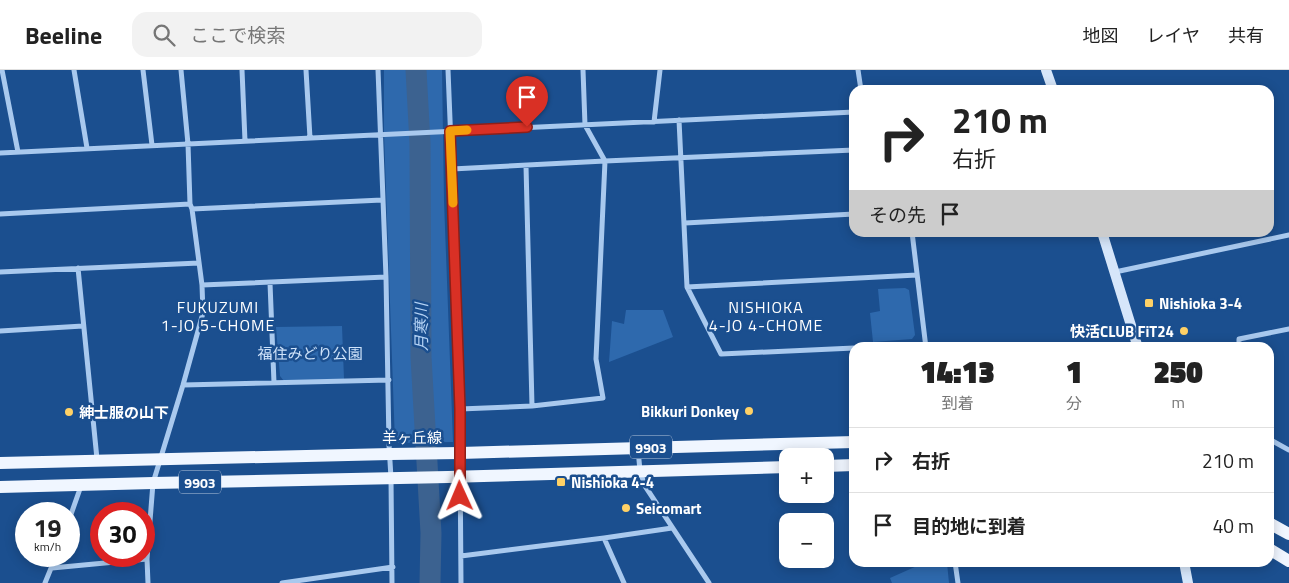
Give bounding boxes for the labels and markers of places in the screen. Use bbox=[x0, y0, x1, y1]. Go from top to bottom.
pin bbox=[506, 76, 548, 127]
place label: Nishioka 3-4 bbox=[1159, 292, 1242, 315]
marker: Nishioka 3-4 bbox=[1143, 297, 1155, 309]
place label: 快活CLUB FiT24 bbox=[1070, 320, 1174, 343]
marker: 快活CLUB FiT24 bbox=[1178, 325, 1190, 337]
place label: Bikkuri Donkey bbox=[641, 400, 739, 423]
place label: 紳士服の山下 bbox=[79, 401, 169, 424]
marker: Bikkuri Donkey bbox=[743, 405, 755, 417]
marker: 紳士服の山下 bbox=[63, 406, 75, 418]
place label: Nishioka 4-4 bbox=[571, 471, 654, 494]
marker: Nishioka 4-4 bbox=[555, 476, 567, 488]
place label: Seicomart bbox=[636, 497, 702, 520]
marker: Seicomart bbox=[620, 502, 632, 514]

